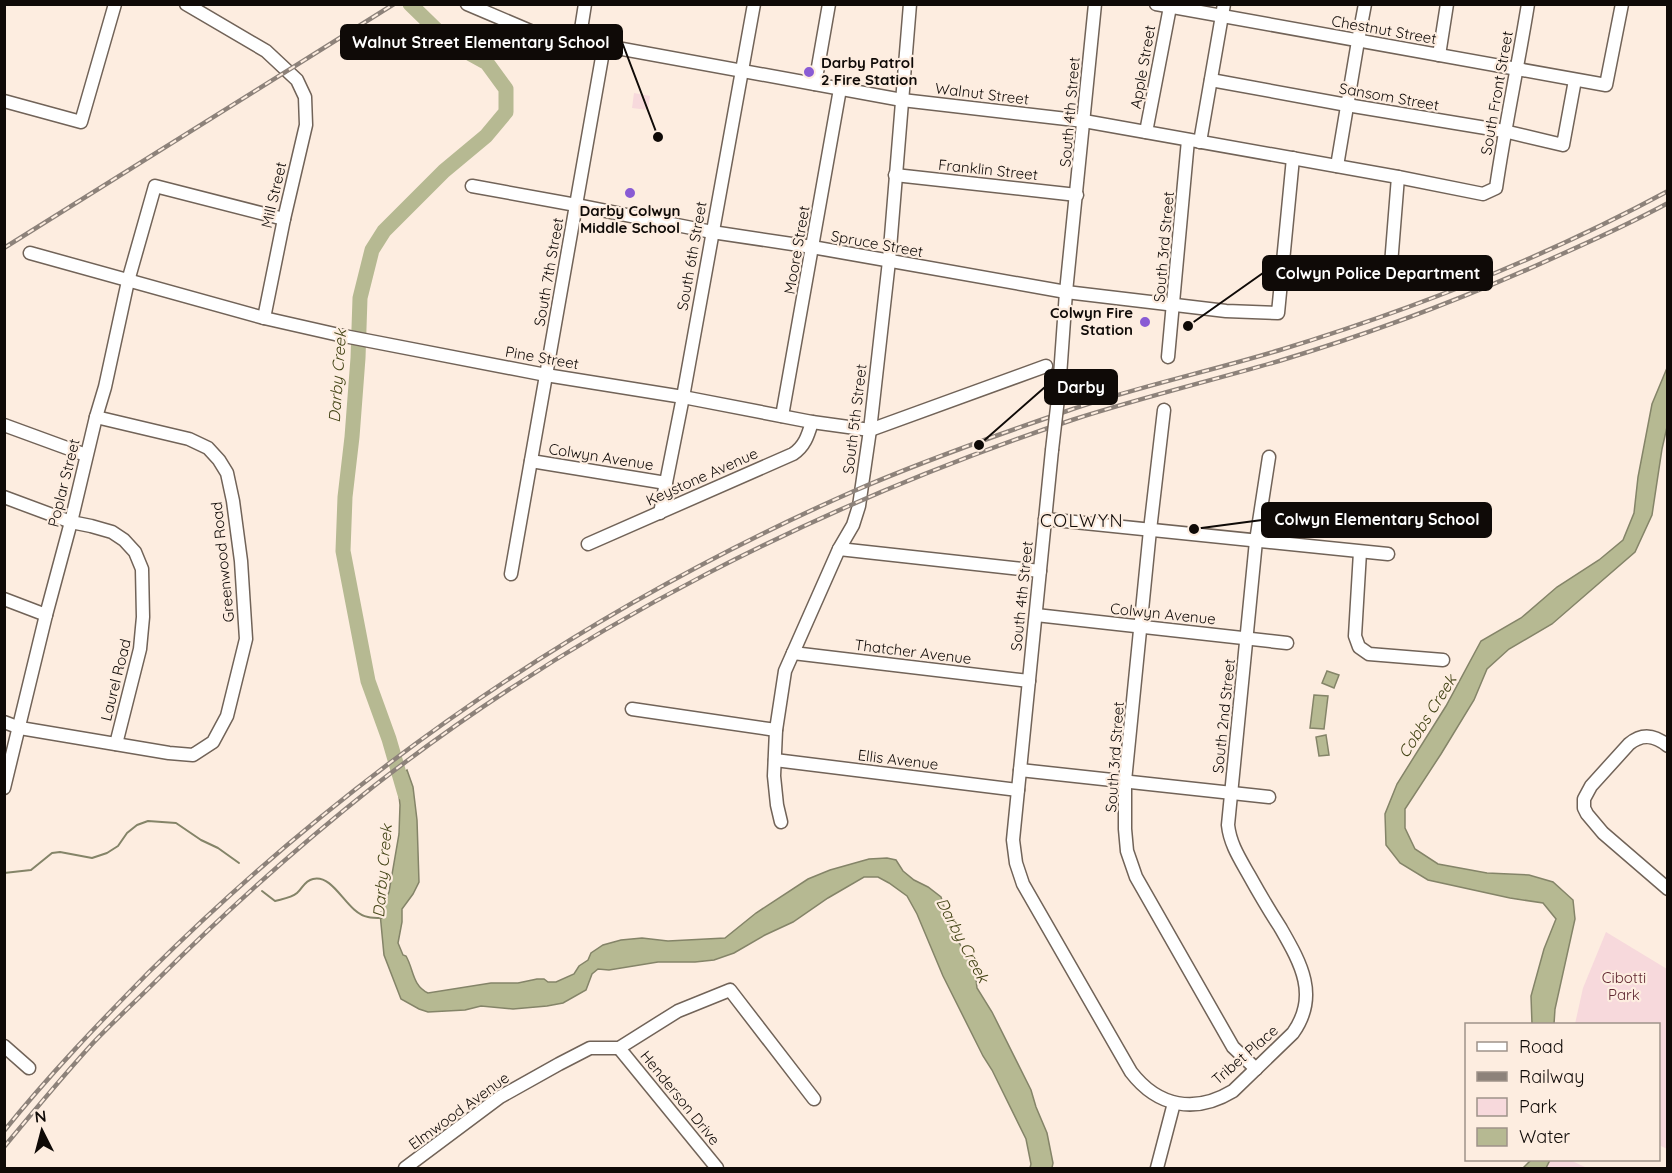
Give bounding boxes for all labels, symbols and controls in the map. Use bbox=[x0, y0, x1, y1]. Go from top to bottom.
street label: Chestnut Street bbox=[1330, 11, 1438, 48]
street label: Apple Street bbox=[1126, 24, 1159, 110]
callout: Walnut Street Elementary School bbox=[341, 25, 622, 59]
street label: South Front Street bbox=[1476, 29, 1517, 156]
text: Walnut Street Elementary School bbox=[352, 32, 610, 52]
place label: Darby Patrol 2 Fire Station bbox=[821, 53, 917, 89]
street label: South 4th Street bbox=[1055, 56, 1084, 168]
marker: Darby Patrol 2 Fire Station bbox=[802, 65, 816, 79]
street label: Walnut Street bbox=[934, 78, 1030, 109]
street label: Sansom Street bbox=[1338, 78, 1441, 115]
street label: Franklin Street bbox=[937, 155, 1039, 184]
street label: Mill Street bbox=[257, 160, 290, 230]
marker: Darby Colwyn Middle School bbox=[623, 186, 637, 200]
street label: South 3rd Street bbox=[1149, 191, 1178, 303]
street label: South 6th Street bbox=[673, 200, 710, 312]
place label: Darby Colwyn Middle School bbox=[580, 201, 680, 237]
street label: Moore Street bbox=[779, 204, 814, 296]
street label: South 7th Street bbox=[530, 216, 567, 328]
street label: Spruce Street bbox=[830, 226, 925, 261]
callout: Colwyn Police Department bbox=[1263, 256, 1492, 290]
text: Colwyn Police Department bbox=[1276, 263, 1480, 283]
place label: Colwyn Fire Station bbox=[1050, 303, 1133, 339]
marker: Colwyn Fire Station bbox=[1138, 315, 1152, 329]
water label: Darby Creek bbox=[324, 327, 350, 423]
street label: Pine Street bbox=[504, 342, 580, 373]
street label: South 5th Street bbox=[838, 363, 871, 475]
callout: Darby bbox=[1045, 370, 1117, 404]
text: Darby bbox=[1057, 377, 1105, 397]
street label: Poplar Street bbox=[43, 437, 84, 529]
street label: Colwyn Avenue bbox=[547, 439, 655, 474]
street label: Keystone Avenue bbox=[643, 443, 761, 510]
street label: Greenwood Road bbox=[207, 501, 238, 623]
callout: Colwyn Elementary School bbox=[1262, 503, 1491, 537]
district label: COLWYN bbox=[1040, 509, 1124, 532]
text: Colwyn Elementary School bbox=[1274, 509, 1480, 529]
street label: South 4th Street bbox=[1006, 540, 1037, 652]
street label: Colwyn Avenue bbox=[1109, 599, 1217, 628]
street label: Thatcher Avenue bbox=[854, 635, 973, 668]
street label: Laurel Road bbox=[96, 637, 135, 723]
street label: South 2nd Street bbox=[1208, 658, 1239, 774]
water label: Cobbs Creek bbox=[1394, 670, 1461, 761]
street label: South 3rd Street bbox=[1101, 701, 1128, 813]
street label: Ellis Avenue bbox=[857, 745, 939, 774]
water label: Darby Creek bbox=[368, 822, 396, 918]
water label: Darby Creek bbox=[932, 894, 994, 987]
park label: Cibotti Park bbox=[1602, 968, 1646, 1004]
street label: Tribet Place bbox=[1208, 1021, 1282, 1089]
legend bbox=[1465, 1023, 1660, 1161]
text: Road bbox=[1519, 1035, 1564, 1058]
street label: Henderson Drive bbox=[636, 1047, 724, 1149]
text: Railway bbox=[1519, 1065, 1585, 1088]
street label: Elmwood Avenue bbox=[405, 1068, 513, 1153]
text: Park bbox=[1519, 1095, 1557, 1118]
north arrow bbox=[12, 1101, 72, 1161]
text: N bbox=[34, 1106, 47, 1127]
text: Water bbox=[1519, 1125, 1570, 1148]

